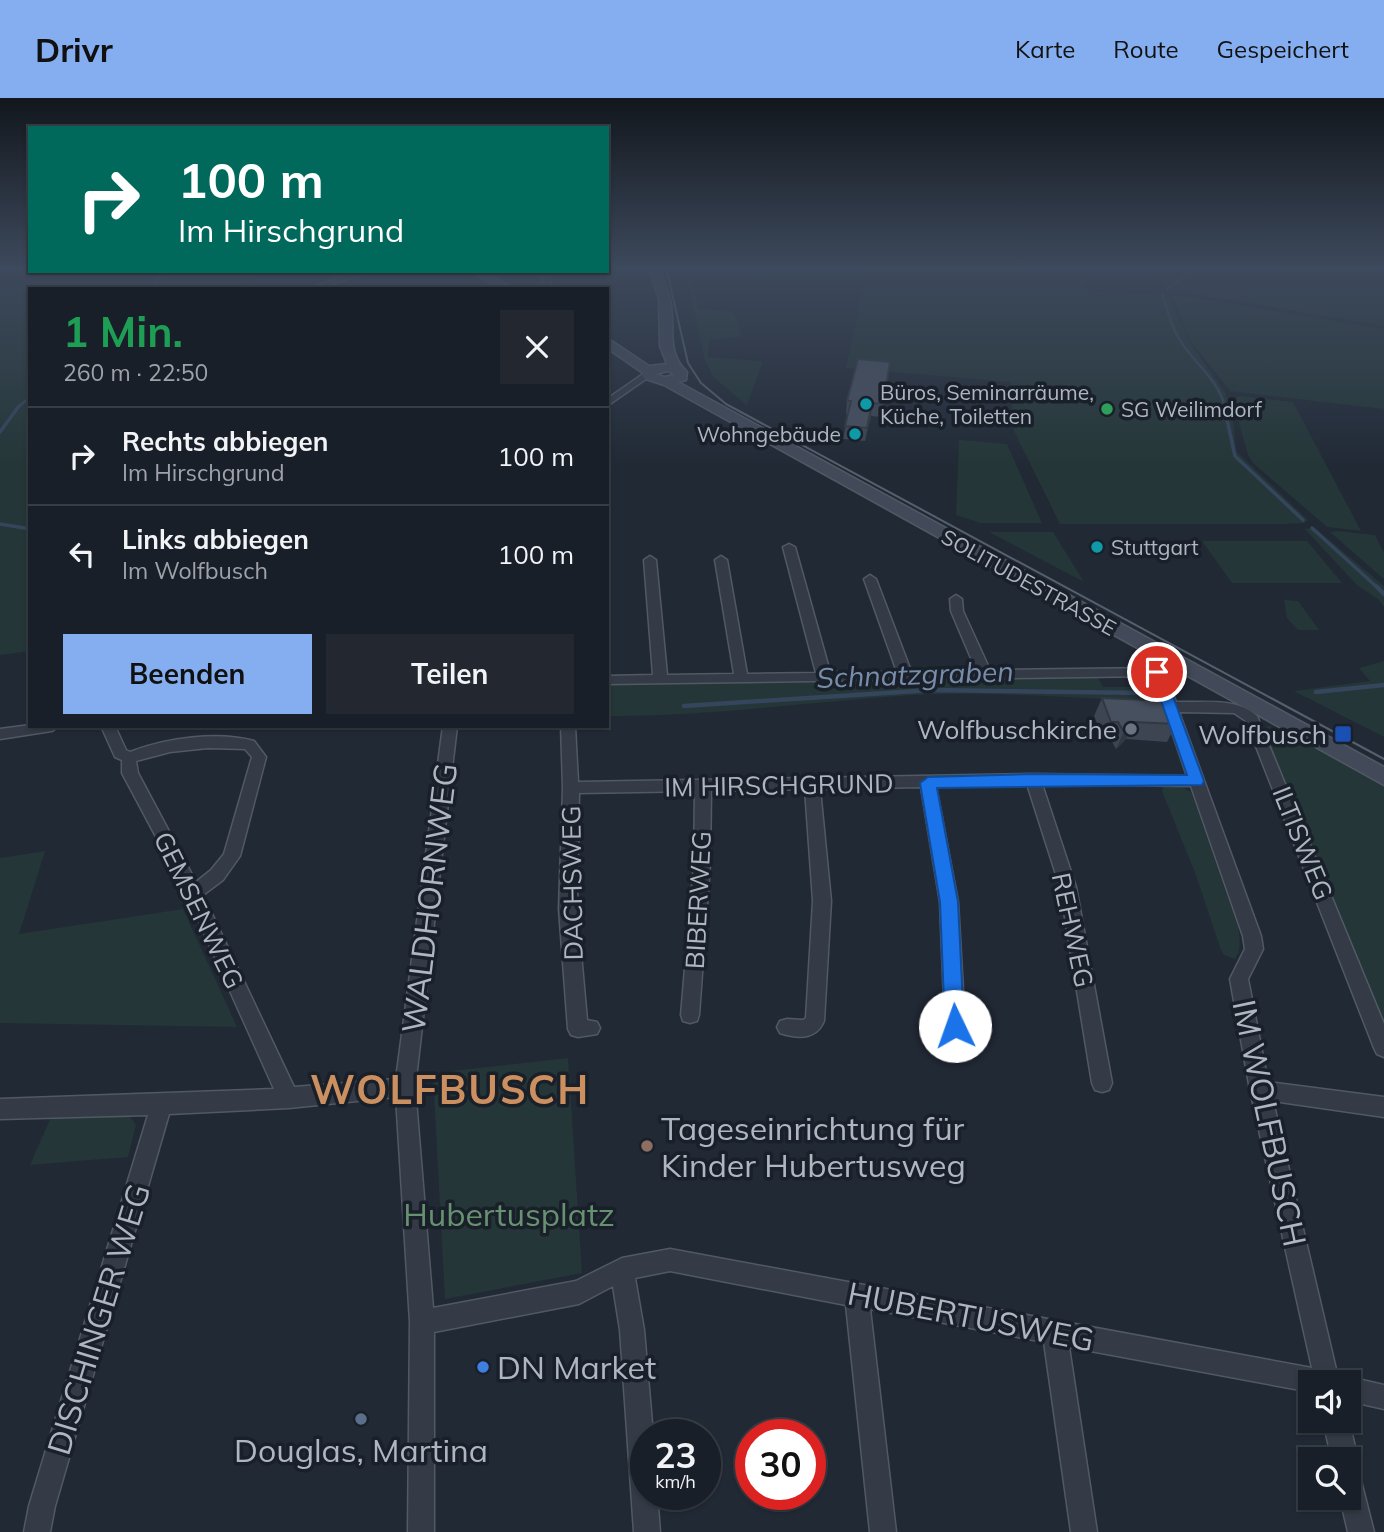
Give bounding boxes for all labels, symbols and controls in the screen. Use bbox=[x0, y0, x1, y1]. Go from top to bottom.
text: Drivr bbox=[35, 29, 113, 70]
text: Karte bbox=[1015, 34, 1075, 64]
text: Route bbox=[1113, 34, 1179, 64]
text: Gespeichert bbox=[1217, 34, 1349, 64]
text: 100 m bbox=[178, 149, 324, 210]
icon: right bbox=[63, 154, 154, 245]
text: Im Hirschgrund bbox=[178, 210, 404, 250]
text: 1 Min. bbox=[63, 305, 183, 358]
button: close bbox=[500, 310, 574, 384]
text: 260 m · 22:50 bbox=[63, 358, 208, 387]
place label: Büros, Seminarräume, Küche, Toiletten bbox=[880, 379, 1094, 429]
marker: Büros, Seminarräume, Küche, Toiletten bbox=[858, 396, 874, 412]
place label: SG Weilimdorf bbox=[1121, 396, 1263, 422]
marker: SG Weilimdorf bbox=[1099, 401, 1115, 417]
place label: Wohngebäude bbox=[697, 421, 841, 447]
text: Rechts abbiegen bbox=[122, 425, 328, 458]
marker: Wohngebäude bbox=[847, 426, 863, 442]
icon: right bbox=[63, 437, 101, 475]
text: 100 m bbox=[498, 440, 574, 473]
text: Im Hirschgrund bbox=[122, 458, 285, 487]
text: Links abbiegen bbox=[122, 523, 309, 556]
street label: SOLITUDESTRASSE bbox=[937, 523, 1121, 641]
place label: Stuttgart bbox=[1111, 534, 1199, 560]
icon: left bbox=[63, 535, 101, 573]
text: 100 m bbox=[498, 538, 574, 571]
marker: Stuttgart bbox=[1089, 539, 1105, 555]
text: Im Wolfbusch bbox=[122, 556, 268, 585]
button: Beenden bbox=[63, 634, 312, 714]
button: Teilen bbox=[326, 634, 574, 714]
pin bbox=[1127, 642, 1187, 702]
water label: Schnatzgraben bbox=[816, 653, 1014, 695]
icon: arrive bbox=[1138, 653, 1176, 691]
place label: Wolfbuschkirche bbox=[917, 713, 1117, 746]
place label: Wolfbusch bbox=[1198, 718, 1327, 751]
marker: Wolfbuschkirche bbox=[1123, 721, 1139, 737]
marker: Wolfbusch bbox=[1333, 724, 1353, 744]
street label: WALDHORNWEG bbox=[393, 761, 465, 1035]
street label: IM HIRSCHGRUND bbox=[664, 767, 894, 803]
street label: ILTISWEG bbox=[1265, 782, 1341, 904]
street label: DACHSWEG bbox=[554, 805, 590, 961]
street label: GEMSENWEG bbox=[147, 826, 251, 994]
street label: BIBERWEG bbox=[678, 830, 718, 970]
street label: REHWEG bbox=[1045, 870, 1101, 990]
position arrow bbox=[918, 989, 992, 1063]
street label: IM WOLFBUSCH bbox=[1224, 996, 1316, 1250]
district label: WOLFBUSCH bbox=[310, 1064, 590, 1114]
place label: Tageseinrichtung für Kinder Hubertusweg bbox=[661, 1108, 966, 1185]
marker: Tageseinrichtung für Kinder Hubertusweg bbox=[639, 1138, 655, 1154]
street label: DISCHINGER WEG bbox=[38, 1179, 158, 1459]
park label: Hubertusplatz bbox=[403, 1194, 615, 1234]
street label: HUBERTUSWEG bbox=[845, 1273, 1097, 1359]
place label: DN Market bbox=[497, 1347, 656, 1387]
marker: DN Market bbox=[475, 1359, 491, 1375]
map controls bbox=[1298, 1370, 1361, 1510]
button: sound bbox=[1298, 1370, 1361, 1433]
marker: Douglas, Martina bbox=[353, 1411, 369, 1427]
speed limit sign: 30 bbox=[735, 1419, 826, 1510]
place label: Douglas, Martina bbox=[234, 1430, 488, 1470]
text: 23 bbox=[654, 1433, 697, 1477]
button: search bbox=[1298, 1447, 1361, 1510]
text: km/h bbox=[655, 1470, 696, 1493]

